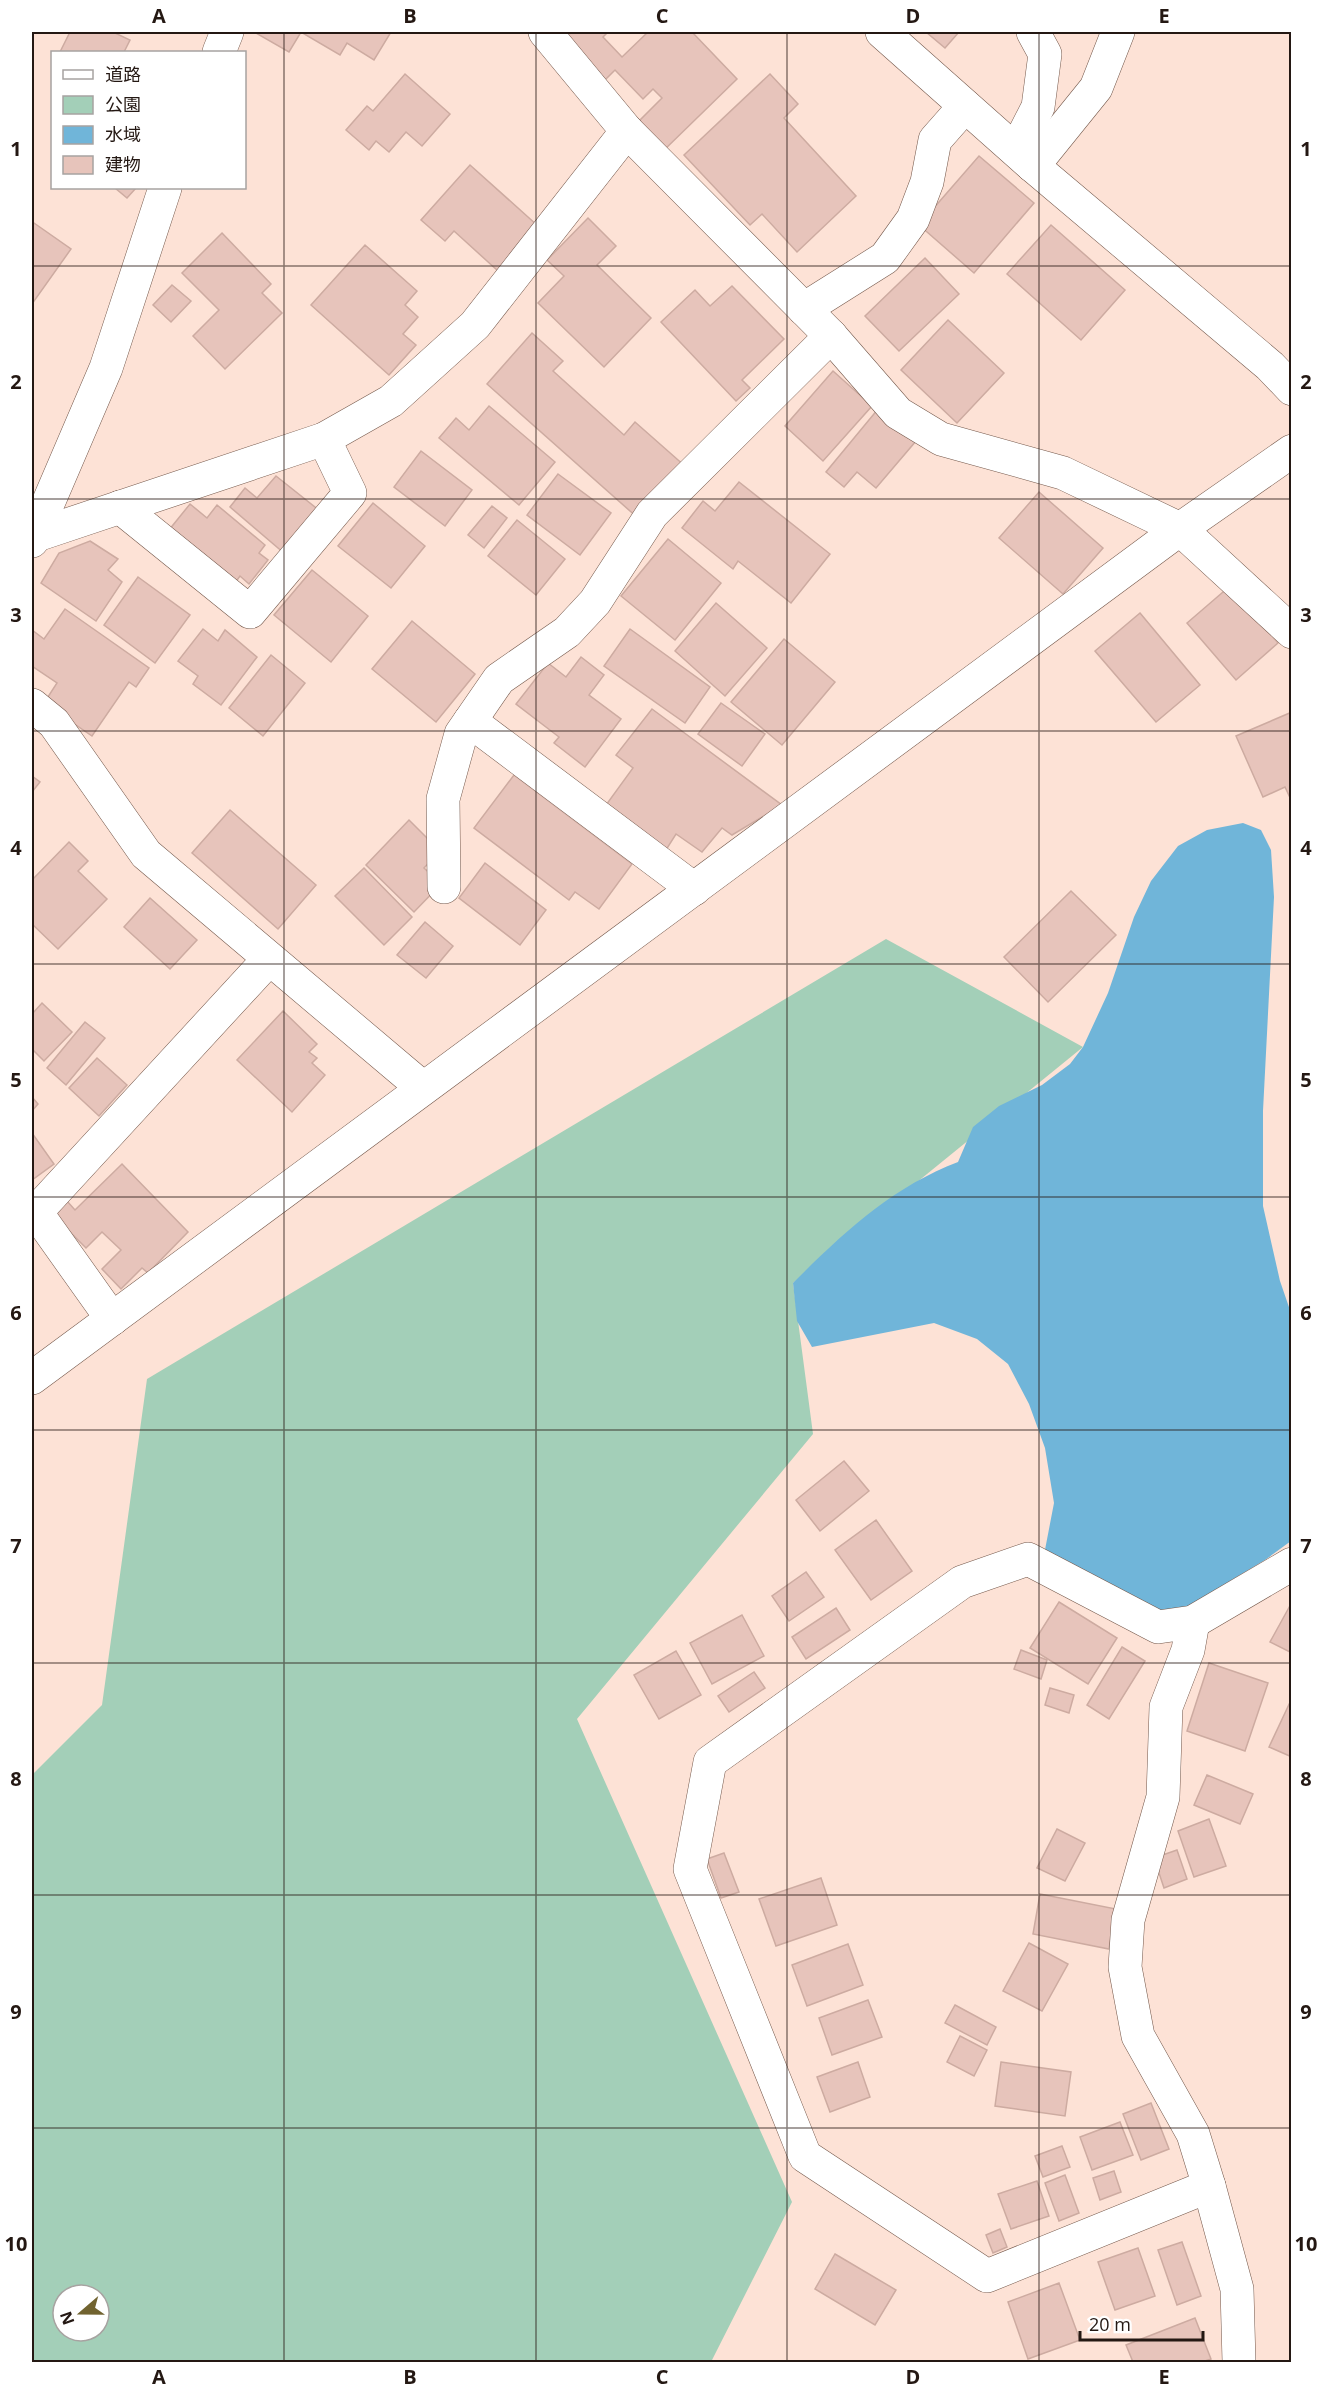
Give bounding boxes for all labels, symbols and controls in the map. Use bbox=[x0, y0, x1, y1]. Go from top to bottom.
text: A bbox=[152, 2, 166, 29]
text: B bbox=[403, 2, 417, 29]
text: C bbox=[656, 2, 669, 29]
text: D bbox=[906, 2, 920, 29]
text: E bbox=[1158, 2, 1170, 29]
legend bbox=[51, 51, 246, 189]
text: 道路 bbox=[105, 62, 141, 86]
text: 公園 bbox=[105, 92, 141, 116]
text: 水域 bbox=[105, 122, 141, 146]
text: 1 bbox=[10, 135, 22, 162]
text: 1 bbox=[1300, 135, 1312, 162]
text: 建物 bbox=[105, 152, 141, 176]
text: 2 bbox=[10, 368, 22, 395]
text: 2 bbox=[1300, 368, 1312, 395]
text: 3 bbox=[10, 601, 22, 628]
text: 3 bbox=[1300, 601, 1312, 628]
text: 4 bbox=[10, 834, 22, 861]
text: 4 bbox=[1300, 834, 1312, 861]
text: 5 bbox=[10, 1066, 22, 1093]
text: 5 bbox=[1300, 1066, 1312, 1093]
text: 6 bbox=[10, 1299, 22, 1326]
text: 6 bbox=[1300, 1299, 1312, 1326]
text: 7 bbox=[10, 1532, 22, 1559]
text: 7 bbox=[1300, 1532, 1312, 1559]
text: 8 bbox=[10, 1765, 22, 1792]
text: 8 bbox=[1300, 1765, 1312, 1792]
text: 9 bbox=[10, 1998, 22, 2025]
text: 9 bbox=[1300, 1998, 1312, 2025]
text: 10 bbox=[5, 2230, 27, 2257]
text: 10 bbox=[1295, 2230, 1317, 2257]
north arrow bbox=[51, 2283, 111, 2343]
scale bar bbox=[1080, 2304, 1203, 2342]
text: N bbox=[54, 2308, 79, 2328]
text: 20 m bbox=[1089, 2312, 1131, 2336]
text: A bbox=[152, 2363, 166, 2390]
text: B bbox=[403, 2363, 417, 2390]
text: C bbox=[656, 2363, 669, 2390]
text: D bbox=[906, 2363, 920, 2390]
text: E bbox=[1158, 2363, 1170, 2390]

